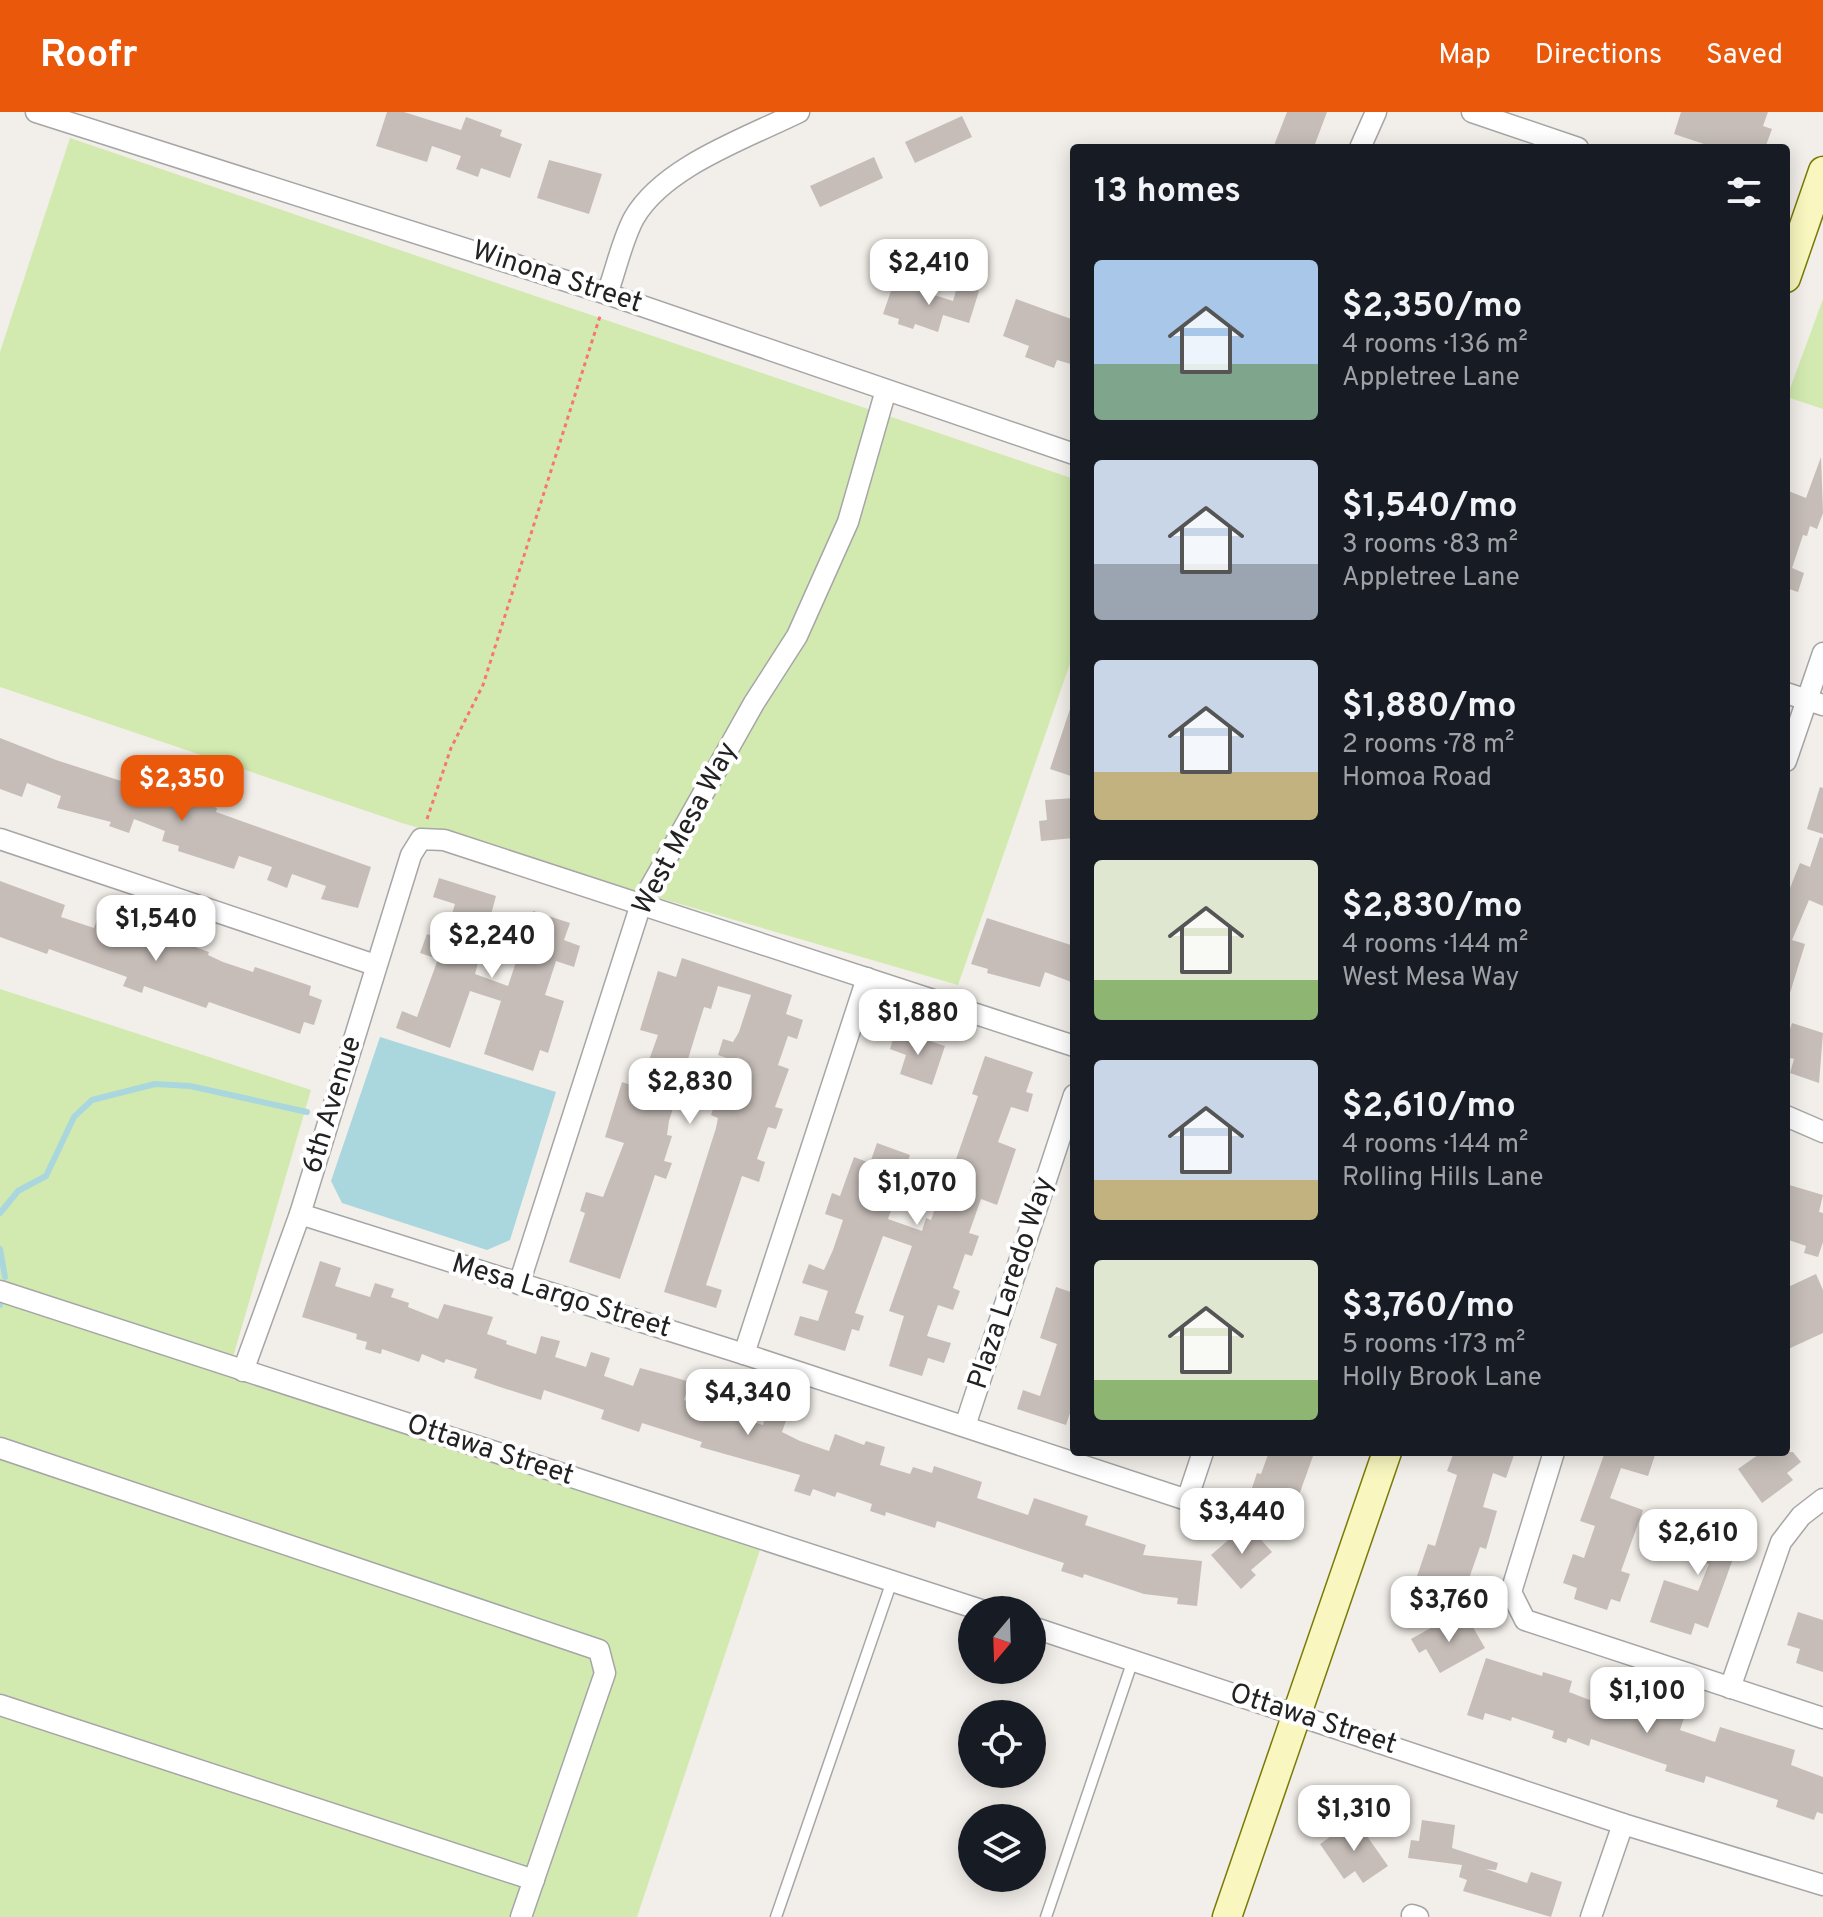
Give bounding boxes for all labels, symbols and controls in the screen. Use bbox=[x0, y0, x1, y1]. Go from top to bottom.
text: Roofr bbox=[40, 32, 138, 81]
text: Map bbox=[1438, 38, 1491, 74]
text: Directions bbox=[1535, 38, 1662, 74]
text: Saved bbox=[1706, 38, 1783, 74]
icon: filters bbox=[1722, 170, 1766, 214]
text: 13 homes bbox=[1094, 171, 1241, 214]
street label: Winona Street bbox=[467, 234, 647, 322]
pin: $2,410 bbox=[864, 239, 994, 307]
text: $2,410 bbox=[888, 248, 970, 281]
text: $2,350/mo bbox=[1342, 286, 1522, 329]
icon: home bbox=[1158, 292, 1254, 388]
text: 4 rooms · 136 m² bbox=[1342, 329, 1528, 362]
text: Appletree Lane bbox=[1342, 362, 1520, 395]
text: $1,540/mo bbox=[1342, 486, 1518, 529]
icon: home bbox=[1158, 492, 1254, 588]
text: 3 rooms · 83 m² bbox=[1342, 529, 1518, 562]
text: Appletree Lane bbox=[1342, 562, 1520, 595]
text: $1,880/mo bbox=[1342, 686, 1517, 729]
icon: home bbox=[1158, 692, 1254, 788]
text: 2 rooms · 78 m² bbox=[1342, 729, 1514, 762]
street label: West Mesa Way bbox=[625, 736, 747, 922]
pin: $2,350 bbox=[117, 755, 247, 823]
text: Homoa Road bbox=[1342, 762, 1492, 795]
text: $2,350 bbox=[139, 764, 225, 797]
text: $2,830/mo bbox=[1342, 886, 1522, 929]
icon: home bbox=[1158, 892, 1254, 988]
pin: $1,540 bbox=[91, 895, 221, 963]
text: $1,540 bbox=[114, 904, 198, 937]
pin: $2,240 bbox=[427, 912, 557, 980]
text: $2,240 bbox=[448, 921, 536, 954]
text: 4 rooms · 144 m² bbox=[1342, 929, 1528, 962]
text: West Mesa Way bbox=[1342, 962, 1519, 995]
pin: $1,880 bbox=[853, 989, 983, 1057]
text: $1,880 bbox=[877, 998, 959, 1031]
street label: 6th Avenue bbox=[295, 1032, 371, 1178]
pin: $2,830 bbox=[625, 1058, 755, 1126]
text: $2,830 bbox=[647, 1067, 733, 1100]
text: $2,610/mo bbox=[1342, 1086, 1516, 1129]
icon: home bbox=[1158, 1092, 1254, 1188]
text: 4 rooms · 144 m² bbox=[1342, 1129, 1528, 1162]
pin: $1,070 bbox=[852, 1159, 982, 1227]
text: Rolling Hills Lane bbox=[1342, 1162, 1543, 1195]
text: $1,070 bbox=[877, 1168, 957, 1201]
street label: Plaza Laredo Way bbox=[961, 1172, 1063, 1394]
street label: Mesa Largo Street bbox=[447, 1247, 675, 1347]
text: $3,760/mo bbox=[1342, 1286, 1515, 1329]
icon: home bbox=[1158, 1292, 1254, 1388]
text: 5 rooms · 173 m² bbox=[1342, 1329, 1525, 1362]
text: Holly Brook Lane bbox=[1342, 1362, 1542, 1395]
pin: $4,340 bbox=[683, 1369, 813, 1437]
text: $4,340 bbox=[704, 1378, 792, 1411]
street label: Ottawa Street bbox=[402, 1407, 578, 1495]
pin: $3,440 bbox=[1177, 1488, 1307, 1556]
text: $3,440 bbox=[1198, 1497, 1286, 1530]
pin: $2,610 bbox=[1633, 1509, 1763, 1577]
text: $2,610 bbox=[1657, 1518, 1739, 1551]
pin: $3,760 bbox=[1384, 1576, 1514, 1644]
text: $3,760 bbox=[1409, 1585, 1489, 1618]
north arrow bbox=[958, 1596, 1046, 1684]
map controls bbox=[958, 1596, 1046, 1892]
pin: $1,100 bbox=[1582, 1667, 1712, 1735]
street label: Ottawa Street bbox=[1225, 1676, 1401, 1764]
text: $1,100 bbox=[1608, 1676, 1686, 1709]
button: locate bbox=[958, 1700, 1046, 1788]
pin: $1,310 bbox=[1289, 1785, 1419, 1853]
text: $1,310 bbox=[1316, 1794, 1392, 1827]
button: layers bbox=[958, 1804, 1046, 1892]

